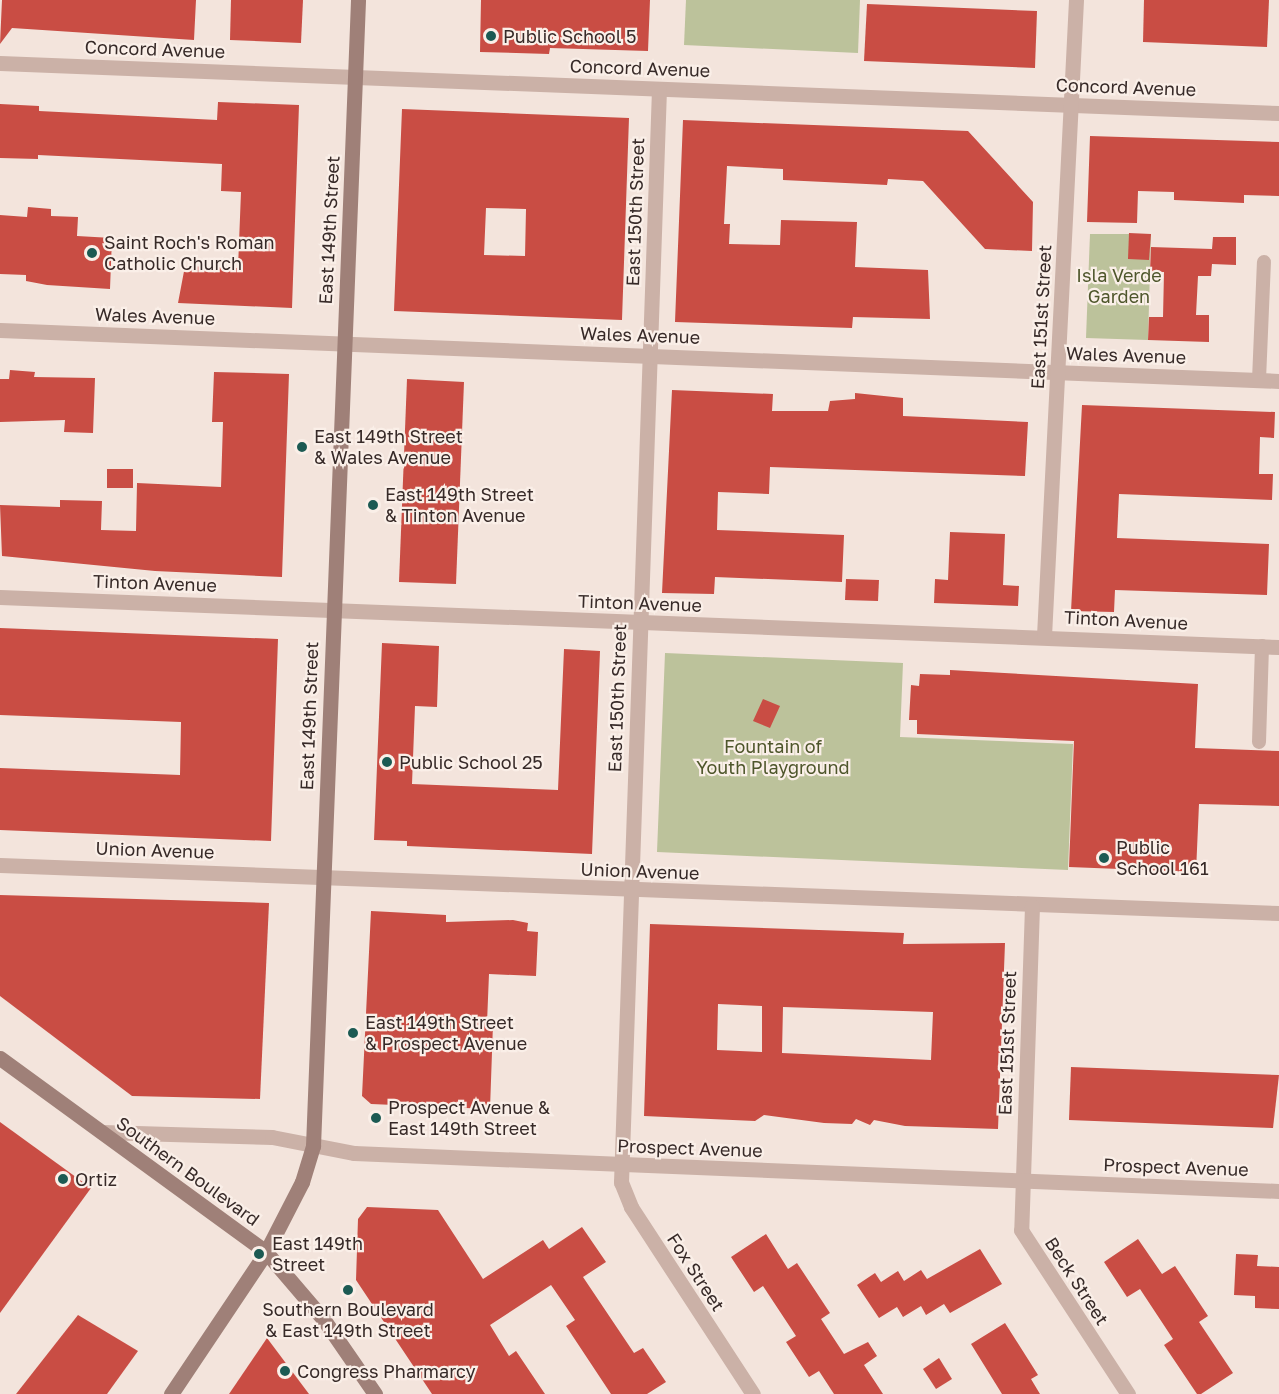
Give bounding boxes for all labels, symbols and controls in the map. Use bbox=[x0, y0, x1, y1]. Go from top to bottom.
place label: Public School 5 bbox=[503, 25, 636, 47]
marker: Public School 5 bbox=[484, 29, 498, 43]
street label: Concord Avenue bbox=[84, 36, 226, 62]
street label: Concord Avenue bbox=[569, 55, 711, 81]
street label: Concord Avenue bbox=[1055, 74, 1197, 100]
street label: East 150th Street bbox=[622, 137, 648, 287]
street label: East 149th Street bbox=[314, 155, 344, 305]
place label: Saint Roch's Roman Catholic Church bbox=[104, 232, 275, 274]
street label: East 151st Street bbox=[1026, 244, 1056, 390]
marker: Saint Roch's Roman Catholic Church bbox=[85, 246, 99, 260]
park label: Isla Verde Garden bbox=[1076, 265, 1162, 308]
street label: Wales Avenue bbox=[94, 303, 216, 329]
street label: Wales Avenue bbox=[579, 322, 701, 348]
street label: Wales Avenue bbox=[1065, 342, 1187, 368]
place label: East 149th Street & Wales Avenue bbox=[314, 426, 463, 468]
marker: East 149th Street & Wales Avenue bbox=[295, 440, 309, 454]
place label: East 149th Street & Tinton Avenue bbox=[385, 484, 534, 526]
marker: East 149th Street & Tinton Avenue bbox=[366, 498, 380, 512]
street label: Tinton Avenue bbox=[93, 570, 217, 596]
street label: Tinton Avenue bbox=[578, 590, 702, 616]
street label: Tinton Avenue bbox=[1064, 606, 1188, 634]
street label: East 150th Street bbox=[604, 623, 630, 773]
street label: East 149th Street bbox=[296, 641, 322, 791]
park label: Fountain of Youth Playground bbox=[696, 736, 850, 778]
place label: Public School 25 bbox=[399, 751, 543, 773]
marker: Public School 25 bbox=[380, 755, 394, 769]
street label: Union Avenue bbox=[95, 837, 215, 863]
place label: Public School 161 bbox=[1116, 837, 1209, 880]
marker: Public School 161 bbox=[1097, 851, 1111, 865]
street label: Union Avenue bbox=[580, 858, 700, 884]
street label: East 151st Street bbox=[994, 970, 1020, 1116]
place label: East 149th Street & Prospect Avenue bbox=[365, 1012, 527, 1054]
marker: East 149th Street & Prospect Avenue bbox=[346, 1026, 360, 1040]
place label: Prospect Avenue & East 149th Street bbox=[388, 1097, 550, 1140]
marker: Prospect Avenue & East 149th Street bbox=[369, 1111, 383, 1125]
street label: Southern Boulevard bbox=[112, 1112, 264, 1230]
street label: Prospect Avenue bbox=[617, 1135, 763, 1161]
street label: Prospect Avenue bbox=[1103, 1154, 1249, 1180]
place label: Ortiz bbox=[75, 1168, 117, 1190]
marker: Ortiz bbox=[56, 1172, 70, 1186]
street label: Fox Street bbox=[663, 1229, 729, 1315]
place label: East 149th Street bbox=[272, 1233, 363, 1276]
street label: Beck Street bbox=[1041, 1233, 1113, 1329]
marker: East 149th Street bbox=[250, 1245, 268, 1263]
marker: Southern Boulevard & East 149th Street bbox=[341, 1283, 355, 1297]
place label: Southern Boulevard & East 149th Street bbox=[262, 1299, 434, 1342]
place label: Congress Pharmarcy bbox=[297, 1360, 476, 1382]
marker: Congress Pharmarcy bbox=[278, 1364, 292, 1378]

